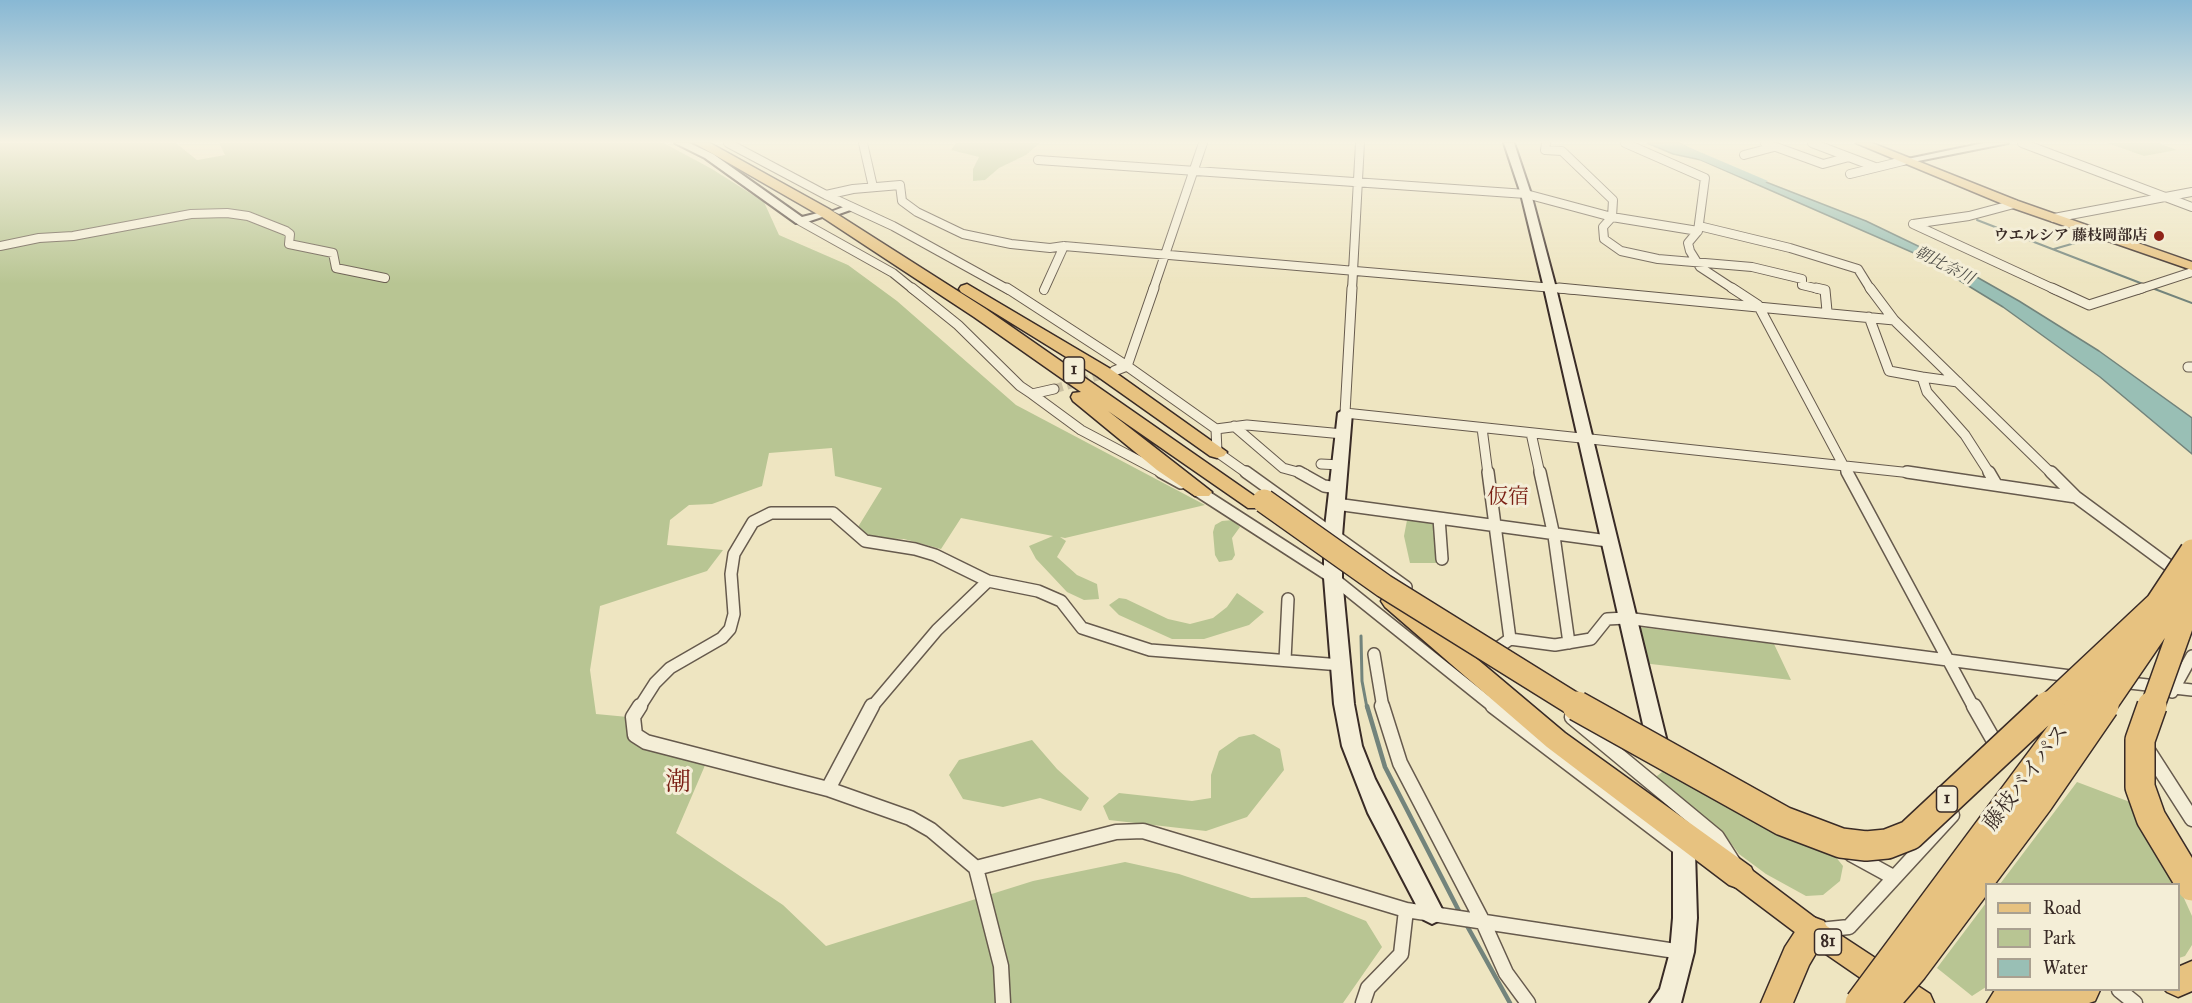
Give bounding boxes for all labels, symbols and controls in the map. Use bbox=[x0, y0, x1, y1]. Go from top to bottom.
place label: ウエルシア 藤枝岡部店 bbox=[1994, 227, 2147, 245]
marker: ウエルシア 藤枝岡部店 bbox=[2152, 229, 2166, 243]
water label: 朝比奈川 bbox=[1911, 243, 1977, 289]
road number: 1 bbox=[1064, 357, 1084, 383]
district label: 仮宿 bbox=[1487, 485, 1529, 511]
street label: 藤枝バイパス bbox=[1979, 720, 2075, 836]
district label: 潮 bbox=[665, 768, 691, 800]
road number: 1 bbox=[1936, 786, 1958, 812]
legend bbox=[1985, 883, 2180, 991]
text: Road bbox=[2043, 897, 2081, 919]
text: Park bbox=[2043, 927, 2076, 949]
road number: 81 bbox=[1814, 929, 1842, 955]
text: Water bbox=[2043, 957, 2087, 979]

